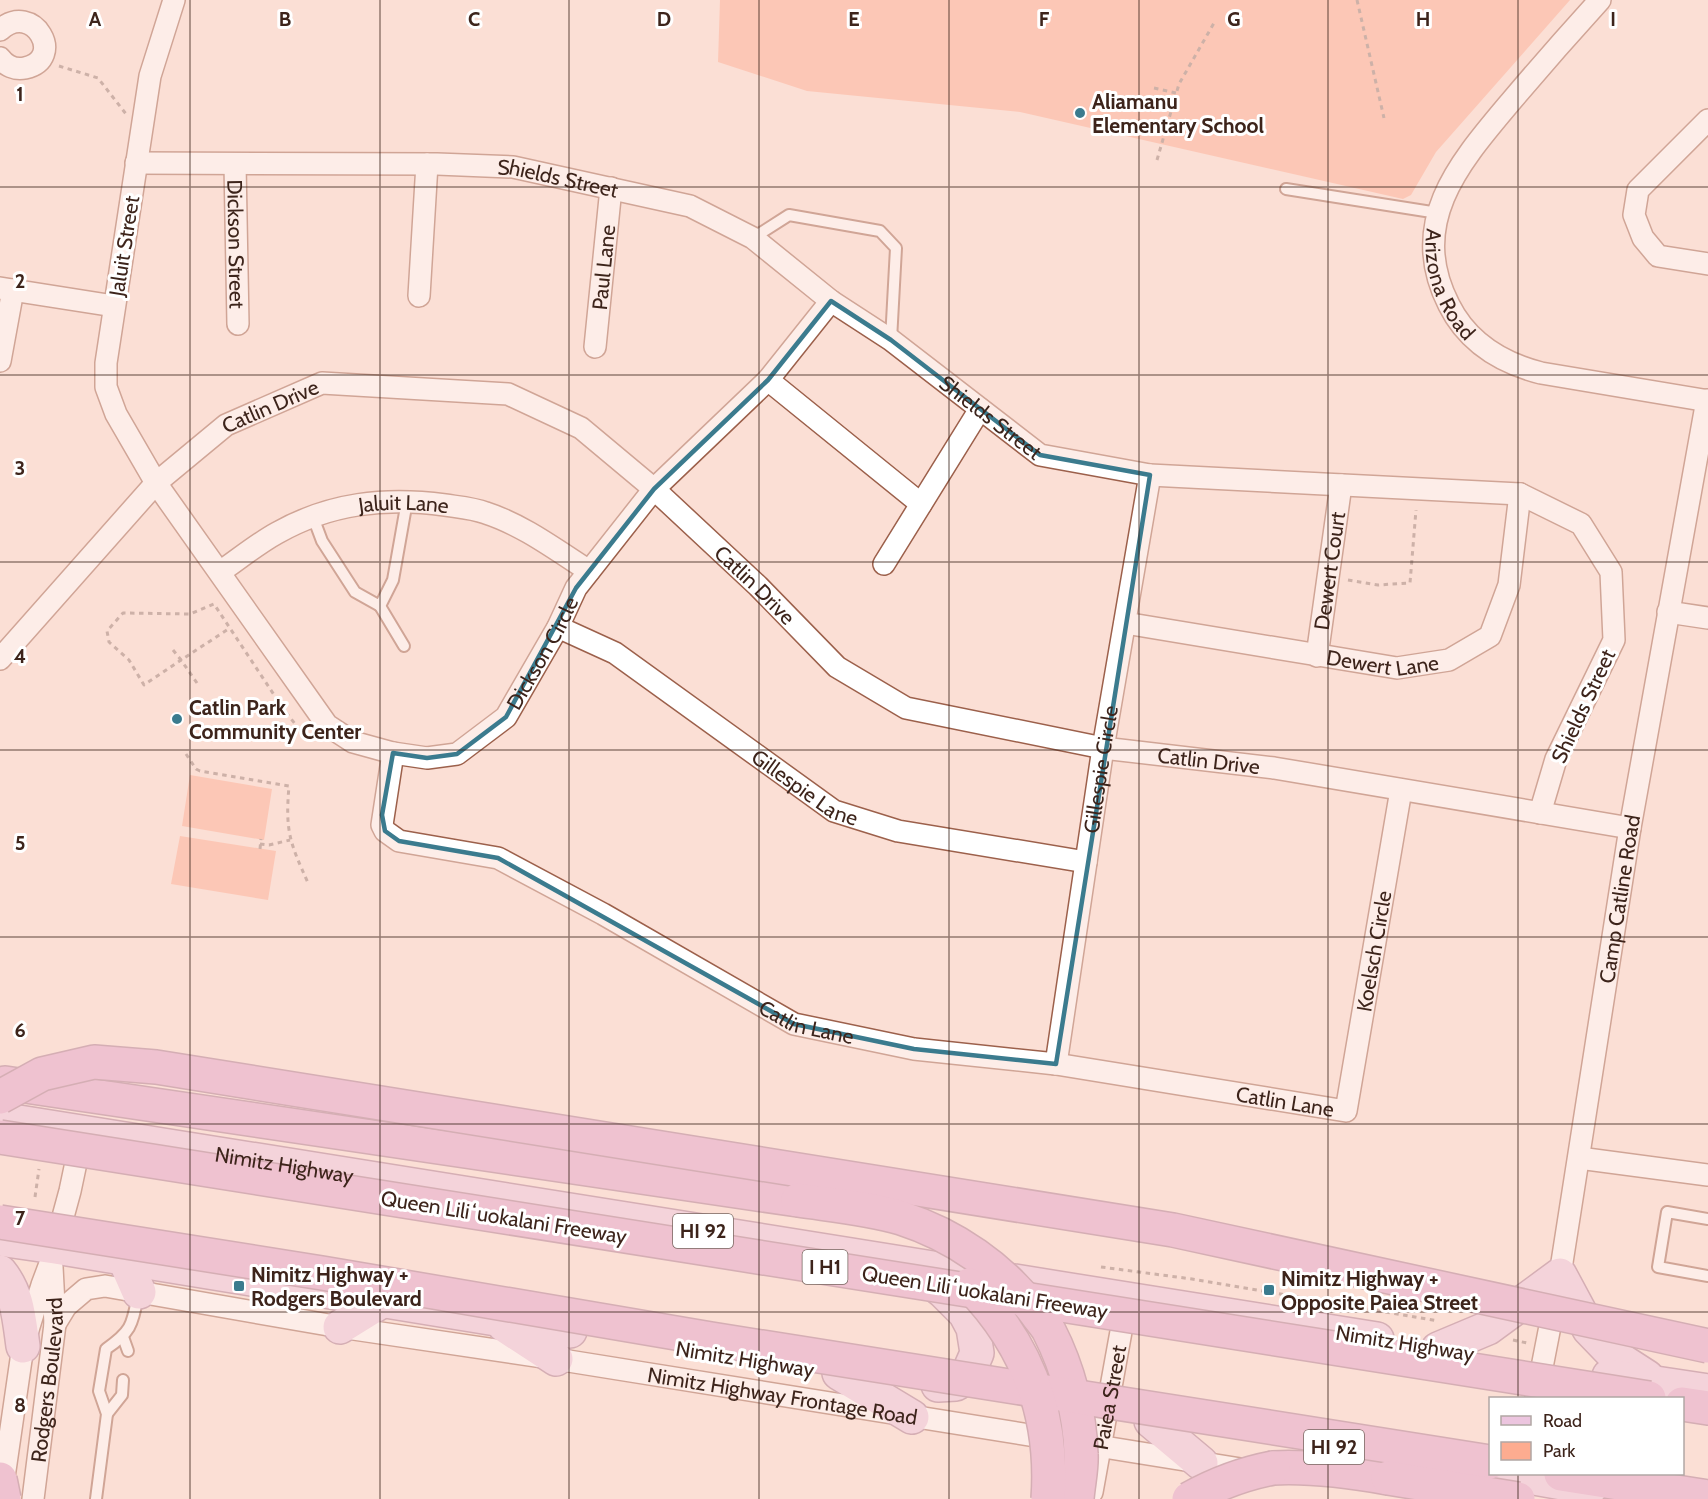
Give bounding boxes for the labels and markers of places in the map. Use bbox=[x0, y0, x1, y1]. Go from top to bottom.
place label: Aliamanu Elementary School bbox=[1092, 89, 1265, 138]
marker: Aliamanu Elementary School bbox=[1073, 106, 1087, 120]
place label: Catlin Park Community Center bbox=[189, 695, 361, 744]
marker: Catlin Park Community Center bbox=[170, 712, 184, 726]
place label: Nimitz Highway + Rodgers Boulevard bbox=[251, 1262, 422, 1311]
place label: Nimitz Highway + Opposite Paiea Street bbox=[1281, 1266, 1478, 1315]
marker: Nimitz Highway + Rodgers Boulevard bbox=[232, 1279, 246, 1293]
marker: Nimitz Highway + Opposite Paiea Street bbox=[1262, 1283, 1276, 1297]

